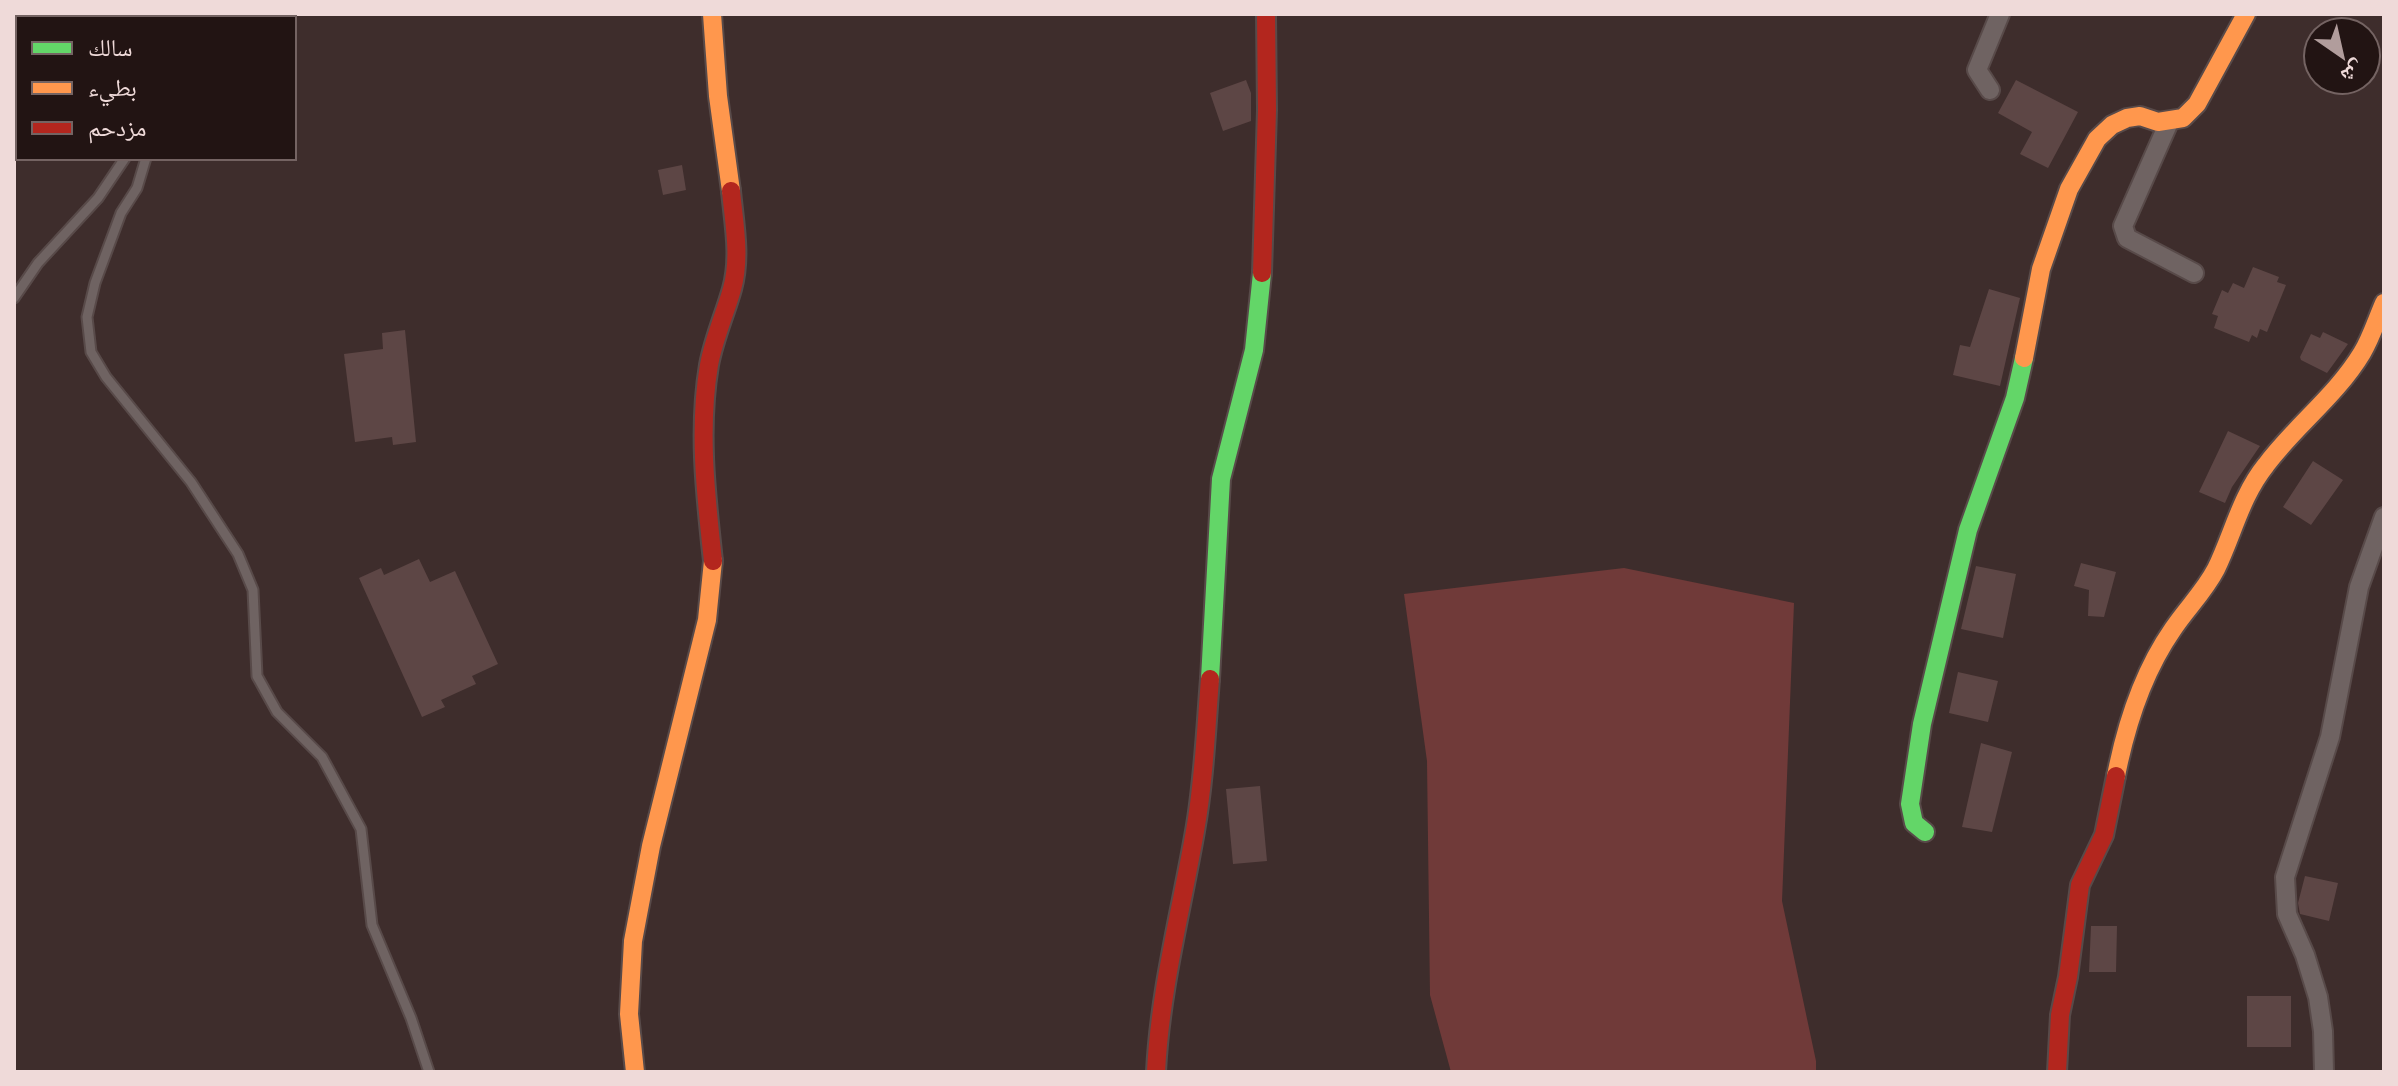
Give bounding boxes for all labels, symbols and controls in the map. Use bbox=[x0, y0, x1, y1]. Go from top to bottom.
legend bbox=[16, 16, 296, 160]
north arrow bbox=[2302, 16, 2382, 96]
text: سالك bbox=[88, 35, 133, 65]
text: ش bbox=[2335, 53, 2369, 88]
text: بطيء bbox=[88, 75, 137, 107]
text: مزدحم bbox=[88, 115, 147, 145]

